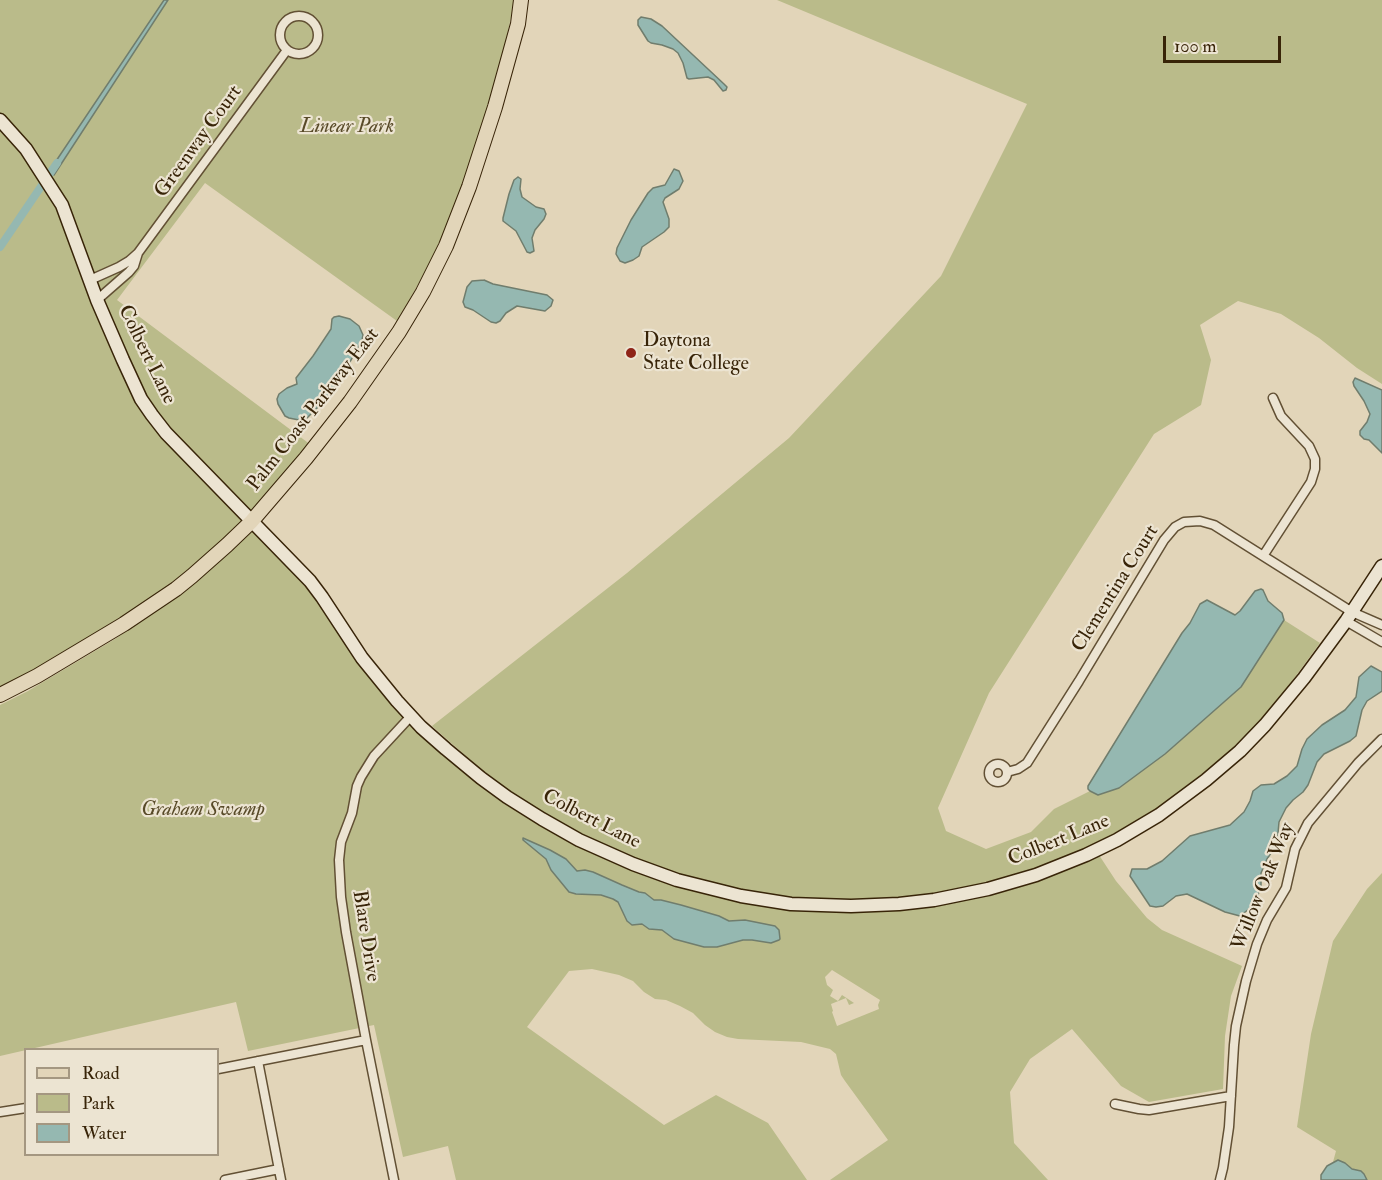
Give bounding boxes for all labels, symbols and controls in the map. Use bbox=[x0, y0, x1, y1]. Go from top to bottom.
scale bar bbox=[1166, 24, 1284, 62]
text: 100 m bbox=[1174, 35, 1217, 58]
street label: Greenway Court bbox=[150, 81, 248, 203]
park label: Linear Park bbox=[300, 116, 394, 140]
street label: Colbert Lane bbox=[112, 302, 180, 408]
street label: Palm Coast Parkway East bbox=[243, 324, 385, 496]
place label: Daytona State College bbox=[643, 330, 749, 377]
marker: Daytona State College bbox=[624, 346, 638, 360]
street label: Clementina Court bbox=[1067, 521, 1165, 657]
street label: Colbert Lane bbox=[538, 785, 644, 855]
park label: Graham Swamp bbox=[141, 799, 265, 823]
street label: Colbert Lane bbox=[1005, 810, 1113, 872]
street label: Willow Oak Way bbox=[1227, 820, 1301, 954]
street label: Blare Drive bbox=[346, 889, 384, 983]
legend bbox=[24, 1048, 219, 1156]
text: Road bbox=[82, 1062, 120, 1085]
text: Park bbox=[82, 1092, 115, 1115]
text: Water bbox=[82, 1122, 126, 1145]

